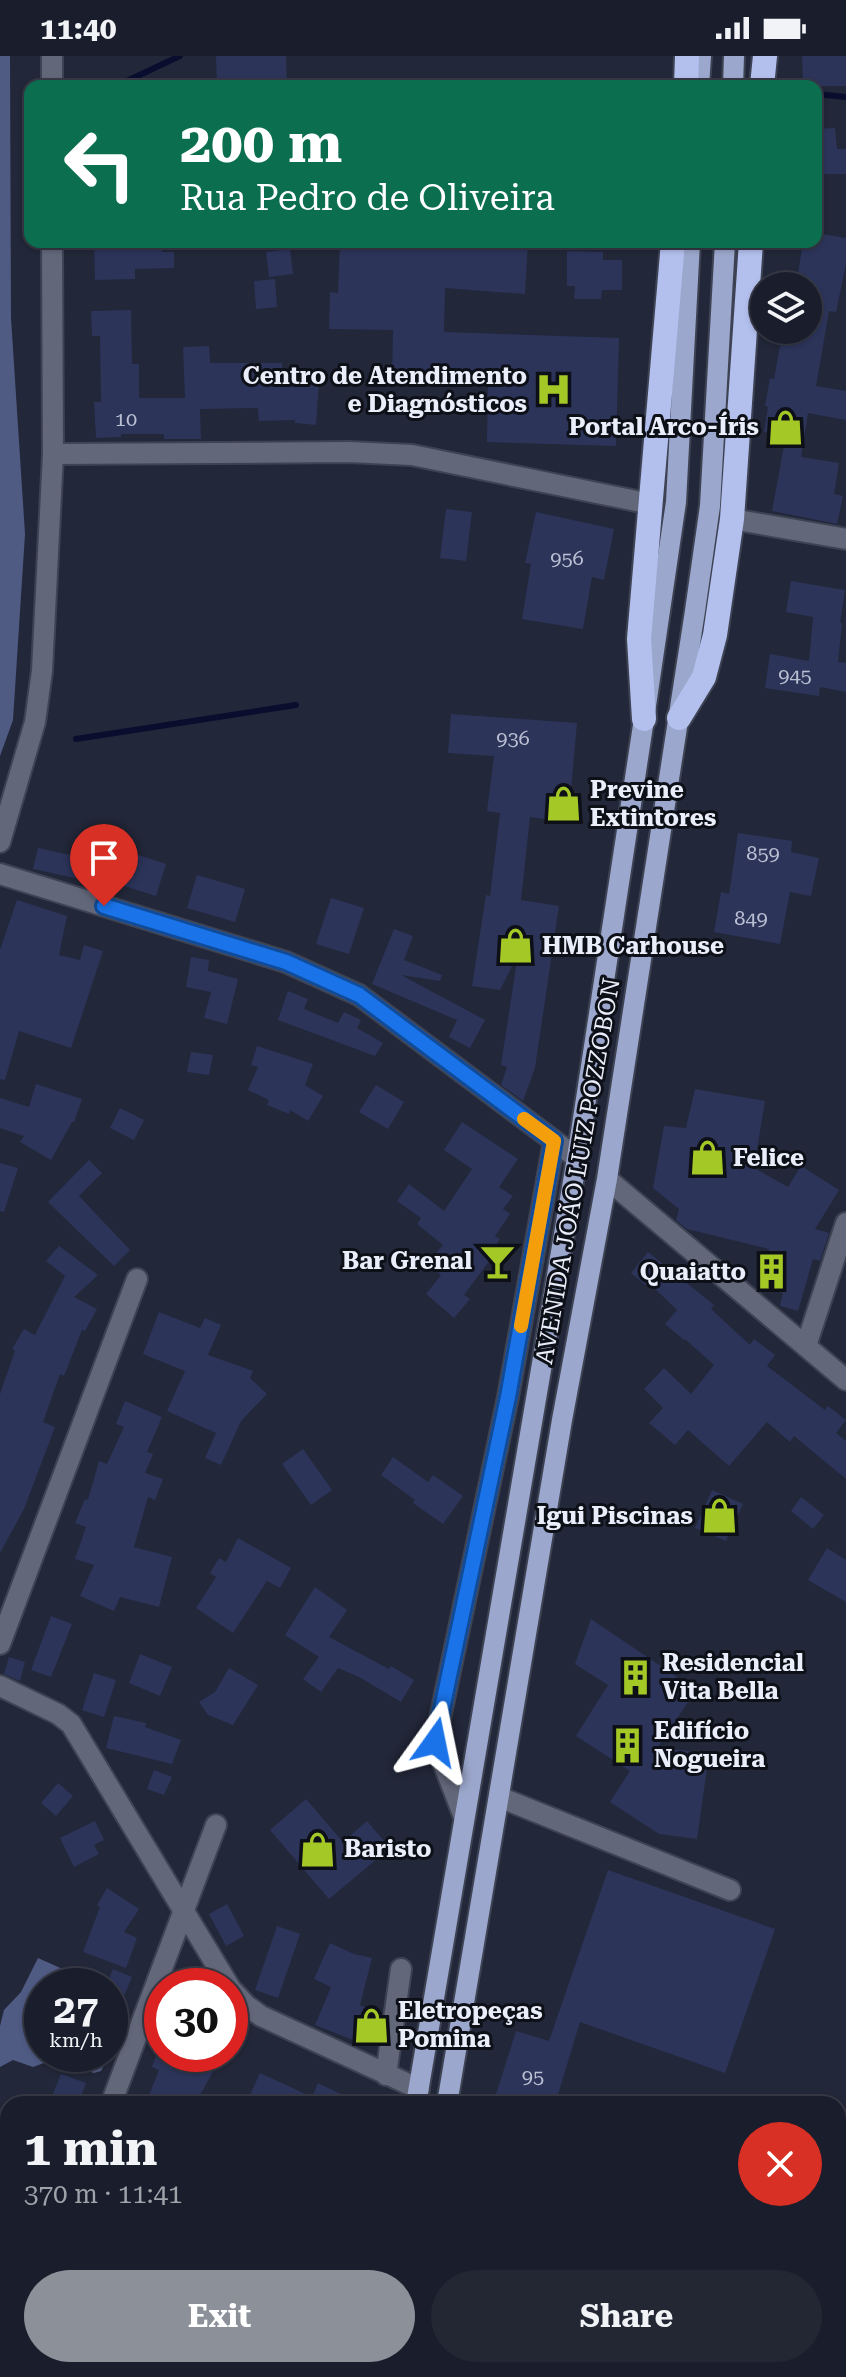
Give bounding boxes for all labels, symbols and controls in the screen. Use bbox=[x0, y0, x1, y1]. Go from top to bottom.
text: 11:40 bbox=[40, 11, 117, 46]
text: 200 m bbox=[180, 110, 342, 176]
icon: left bbox=[48, 112, 152, 216]
text: Rua Pedro de Oliveira bbox=[180, 177, 555, 219]
map controls bbox=[750, 272, 822, 344]
button: layers bbox=[750, 272, 822, 344]
place label: Centro de Atendimento e Diagnósticos bbox=[243, 362, 527, 418]
hospital icon: Centro de Atendimento e Diagnósticos bbox=[534, 371, 572, 409]
house number: 10 bbox=[115, 407, 137, 431]
shop icon: Portal Arco-Íris bbox=[766, 408, 804, 446]
place label: Portal Arco-Íris bbox=[569, 411, 759, 441]
house number: 956 bbox=[550, 546, 584, 570]
house number: 945 bbox=[778, 663, 812, 687]
house number: 936 bbox=[496, 726, 530, 750]
place label: Previne Extintores bbox=[590, 776, 716, 832]
shop icon: Previne Extintores bbox=[545, 785, 583, 823]
pin bbox=[70, 824, 138, 906]
icon: arrive bbox=[82, 836, 126, 880]
house number: 859 bbox=[746, 841, 780, 865]
house number: 849 bbox=[734, 906, 768, 930]
shop icon: HMB Carhouse bbox=[497, 927, 535, 965]
place label: HMB Carhouse bbox=[542, 932, 724, 960]
street label: AVENIDA JOÃO LUIZ POZZOBON bbox=[529, 976, 626, 1366]
shop icon: Felice bbox=[688, 1139, 726, 1177]
place label: Felice bbox=[733, 1144, 804, 1172]
bar icon: Bar Grenal bbox=[479, 1242, 517, 1280]
place label: Bar Grenal bbox=[342, 1247, 472, 1275]
building icon: Quaiatto bbox=[753, 1253, 791, 1291]
place label: Quaiatto bbox=[640, 1258, 746, 1286]
shop icon: Igui Piscinas bbox=[700, 1497, 738, 1535]
place label: Igui Piscinas bbox=[537, 1502, 693, 1530]
place label: Residencial Vita Bella bbox=[662, 1649, 804, 1705]
building icon: Residencial Vita Bella bbox=[617, 1658, 655, 1696]
position arrow bbox=[393, 1700, 477, 1784]
place label: Edifício Nogueira bbox=[654, 1717, 765, 1773]
building icon: Edifício Nogueira bbox=[609, 1726, 647, 1764]
shop icon: Baristo bbox=[299, 1830, 337, 1868]
place label: Baristo bbox=[344, 1835, 431, 1863]
speed limit sign: 30 bbox=[144, 1968, 248, 2072]
text: 27 bbox=[54, 1986, 98, 2033]
place label: Eletropeças Pomina bbox=[398, 1997, 543, 2053]
shop icon: Eletropeças Pomina bbox=[353, 2006, 391, 2044]
text: km/h bbox=[49, 2028, 103, 2052]
house number: 95 bbox=[522, 2064, 544, 2088]
text: 1 min bbox=[24, 2121, 157, 2177]
button: close bbox=[738, 2122, 822, 2206]
text: 370 m · 11:41 bbox=[24, 2179, 183, 2209]
button: Exit bbox=[24, 2270, 415, 2362]
button: Share bbox=[431, 2270, 822, 2362]

